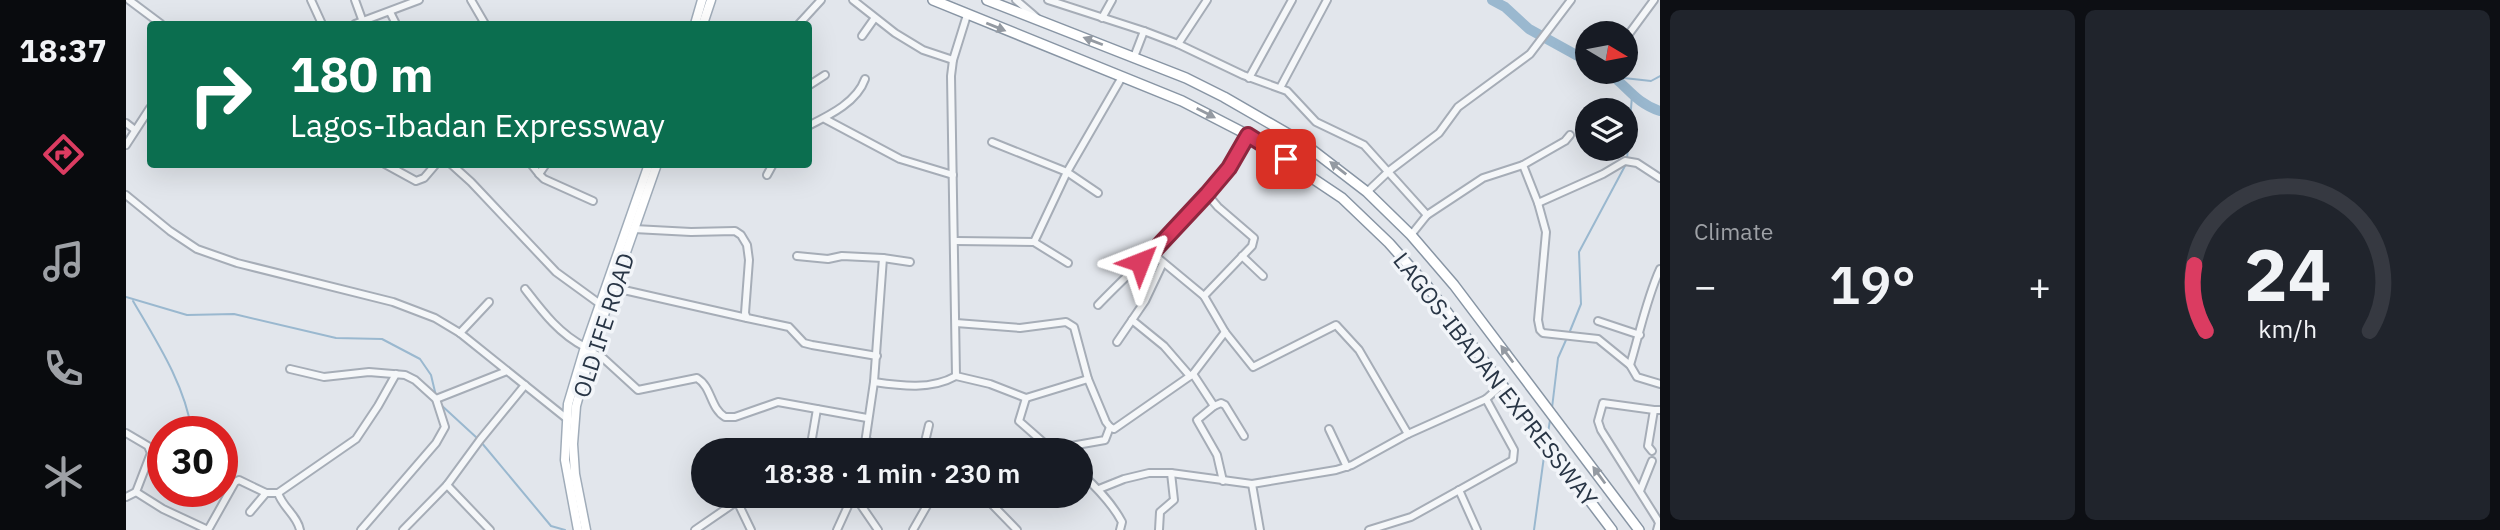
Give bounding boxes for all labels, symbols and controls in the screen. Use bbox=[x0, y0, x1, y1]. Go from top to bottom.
one-way arrow bbox=[986, 21, 1007, 32]
north arrow bbox=[1575, 21, 1638, 84]
map controls bbox=[1575, 21, 1638, 161]
text: 18:37 bbox=[19, 29, 107, 71]
one-way arrow bbox=[1083, 36, 1104, 47]
text: 180 m bbox=[290, 42, 434, 105]
icon: right bbox=[175, 49, 266, 140]
button: layers bbox=[1575, 98, 1638, 161]
text: Lagos-Ibadan Expressway bbox=[290, 104, 665, 146]
one-way arrow bbox=[1196, 108, 1216, 119]
pin bbox=[1256, 129, 1316, 189]
icon: directions bbox=[39, 130, 88, 179]
icon: arrive bbox=[1267, 140, 1305, 178]
one-way arrow bbox=[1329, 161, 1347, 176]
text: Climate bbox=[1694, 216, 1773, 246]
position arrow bbox=[1103, 225, 1177, 299]
text: 24 bbox=[2244, 226, 2331, 321]
icon: music bbox=[39, 237, 88, 286]
street label: LAGOS-IBADAN EXPRESSWAY bbox=[1387, 246, 1605, 513]
street label: OLD IFE ROAD bbox=[566, 249, 640, 401]
text: 19° bbox=[1829, 251, 1916, 318]
text: − bbox=[1694, 261, 1717, 310]
text: + bbox=[2028, 261, 2051, 310]
text: km/h bbox=[2258, 312, 2317, 345]
icon: phone bbox=[39, 344, 88, 393]
one-way arrow bbox=[1500, 345, 1514, 363]
speed limit sign: 30 bbox=[147, 416, 238, 507]
icon: climate bbox=[39, 452, 88, 501]
text: 18:38 · 1 min · 230 m bbox=[764, 456, 1020, 490]
one-way arrow bbox=[1592, 466, 1606, 484]

